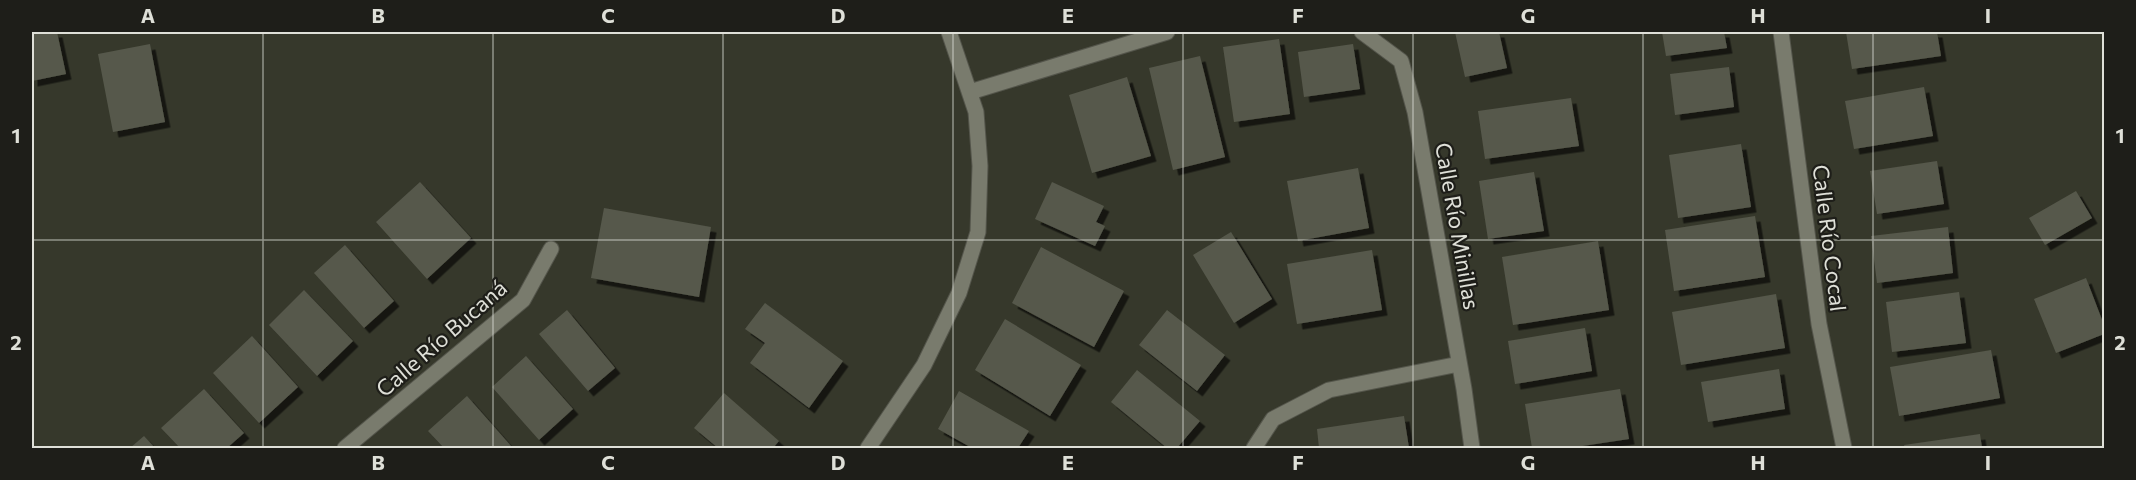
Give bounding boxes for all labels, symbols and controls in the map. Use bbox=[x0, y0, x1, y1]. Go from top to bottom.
text: A bbox=[141, 3, 155, 27]
text: B bbox=[371, 3, 385, 27]
text: C bbox=[601, 3, 615, 27]
text: D bbox=[831, 3, 845, 27]
text: E bbox=[1062, 3, 1074, 27]
text: F bbox=[1292, 3, 1304, 27]
text: G bbox=[1521, 3, 1535, 27]
text: H bbox=[1751, 3, 1766, 27]
text: I bbox=[1985, 3, 1991, 27]
text: 1 bbox=[11, 123, 21, 147]
text: 1 bbox=[2115, 123, 2125, 147]
street label: Calle Río Minillas bbox=[1430, 140, 1486, 312]
street label: Calle Río Cocal bbox=[1808, 163, 1852, 313]
street label: Calle Río Bucaná bbox=[370, 274, 512, 402]
text: 2 bbox=[10, 330, 22, 354]
text: 2 bbox=[2114, 330, 2126, 354]
text: A bbox=[141, 450, 155, 474]
text: B bbox=[371, 450, 385, 474]
text: C bbox=[601, 450, 615, 474]
text: D bbox=[831, 450, 845, 474]
text: E bbox=[1062, 450, 1074, 474]
text: F bbox=[1292, 450, 1304, 474]
text: G bbox=[1521, 450, 1535, 474]
text: H bbox=[1751, 450, 1766, 474]
text: I bbox=[1985, 450, 1991, 474]

